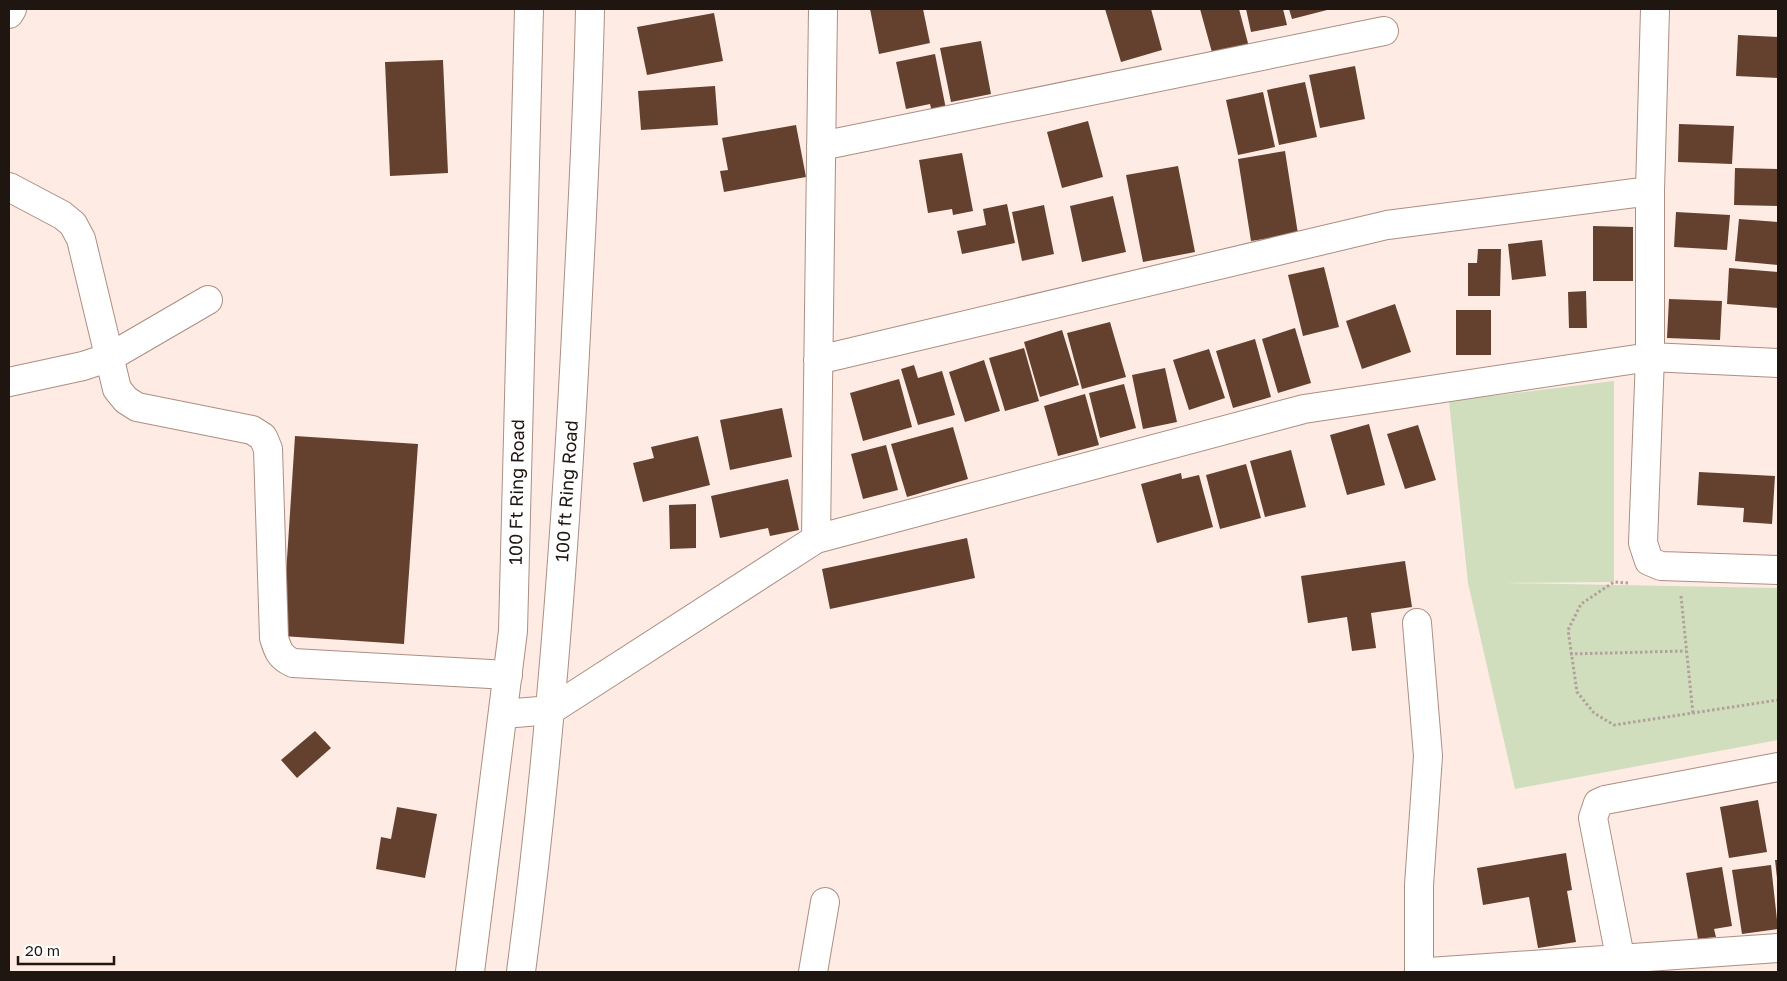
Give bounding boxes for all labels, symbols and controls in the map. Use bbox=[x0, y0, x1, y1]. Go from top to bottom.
street label: 100 Ft Ring Road bbox=[504, 419, 528, 565]
street label: 100 ft Ring Road bbox=[550, 419, 582, 562]
scale bar bbox=[18, 934, 114, 966]
text: 20 m bbox=[25, 941, 60, 959]

